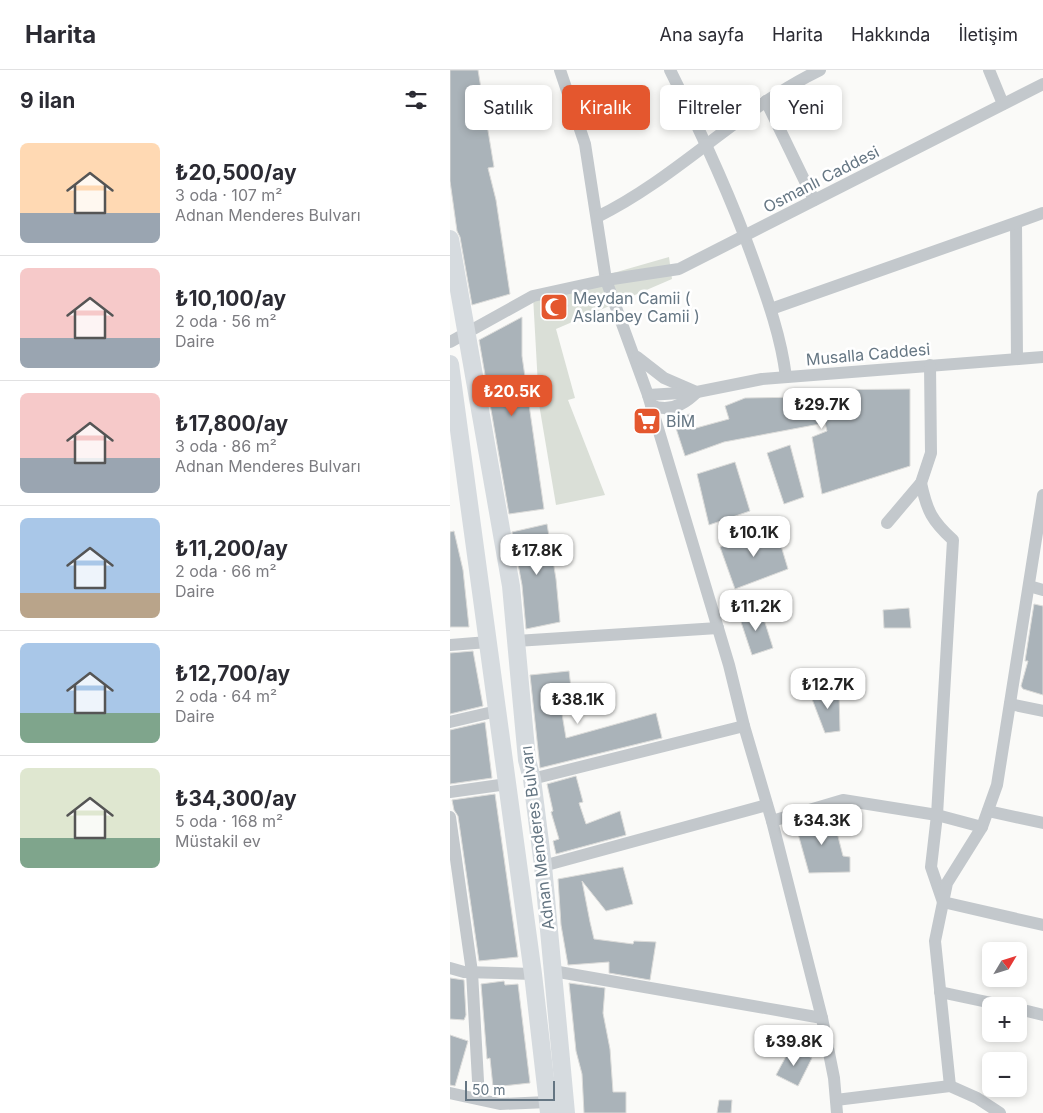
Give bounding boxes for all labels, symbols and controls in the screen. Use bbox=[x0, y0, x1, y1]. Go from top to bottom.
text: Harita bbox=[25, 20, 96, 49]
text: Ana sayfa bbox=[660, 24, 744, 45]
text: Harita bbox=[772, 24, 823, 45]
text: Hakkında bbox=[851, 24, 930, 45]
text: İletişim bbox=[958, 24, 1018, 45]
chip: Satılık bbox=[465, 85, 552, 130]
chip: Kiralık bbox=[562, 85, 650, 130]
chip: Filtreler bbox=[660, 85, 760, 130]
chip: Yeni bbox=[770, 85, 842, 130]
icon: filters bbox=[402, 86, 430, 114]
text: 9 ilan bbox=[20, 88, 75, 113]
street label: Osmanlı Caddesi bbox=[760, 141, 882, 217]
text: ₺20,500/ay bbox=[175, 160, 297, 185]
icon: home bbox=[60, 163, 120, 223]
text: 3 oda · 107 m² bbox=[175, 185, 282, 205]
text: Adnan Menderes Bulvarı bbox=[175, 205, 361, 225]
text: ₺10,100/ay bbox=[175, 286, 286, 311]
icon: home bbox=[60, 288, 120, 348]
place label: Meydan Camii ( Aslanbey Camii ) bbox=[573, 288, 700, 326]
mosque icon: Meydan Camii ( Aslanbey Camii ) bbox=[539, 292, 569, 322]
text: 2 oda · 56 m² bbox=[175, 311, 276, 331]
text: Daire bbox=[175, 331, 215, 351]
street label: Musalla Caddesi bbox=[805, 339, 931, 369]
pin: ₺20.5K bbox=[471, 374, 553, 417]
text: ₺20.5K bbox=[483, 381, 541, 401]
pin: ₺29.7K bbox=[781, 388, 863, 430]
text: ₺29.7K bbox=[794, 394, 850, 414]
supermarket icon: BİM bbox=[632, 406, 662, 436]
text: ₺17,800/ay bbox=[175, 411, 288, 436]
place label: BİM bbox=[666, 411, 695, 431]
icon: home bbox=[60, 413, 120, 473]
text: 3 oda · 86 m² bbox=[175, 436, 277, 456]
text: Adnan Menderes Bulvarı bbox=[175, 456, 361, 476]
pin: ₺10.1K bbox=[713, 516, 795, 558]
text: ₺10.1K bbox=[729, 522, 779, 542]
pin: ₺17.8K bbox=[496, 534, 578, 576]
text: ₺11,200/ay bbox=[175, 536, 288, 561]
icon: home bbox=[60, 538, 120, 598]
text: ₺17.8K bbox=[511, 540, 563, 560]
text: 2 oda · 66 m² bbox=[175, 561, 277, 581]
text: Daire bbox=[175, 581, 215, 601]
pin: ₺11.2K bbox=[715, 590, 797, 632]
text: ₺11.2K bbox=[730, 596, 782, 616]
text: ₺12,700/ay bbox=[175, 661, 290, 686]
icon: home bbox=[60, 663, 120, 723]
pin: ₺12.7K bbox=[787, 668, 869, 710]
text: ₺12.7K bbox=[801, 674, 855, 694]
pin: ₺38.1K bbox=[537, 682, 619, 725]
text: 2 oda · 64 m² bbox=[175, 686, 277, 706]
text: ₺38.1K bbox=[551, 689, 605, 709]
text: Daire bbox=[175, 706, 215, 726]
street label: Adnan Menderes Bulvarı bbox=[516, 745, 558, 931]
text: ₺34,300/ay bbox=[175, 786, 297, 811]
icon: home bbox=[60, 788, 120, 848]
pin: ₺34.3K bbox=[781, 804, 863, 846]
text: ₺34.3K bbox=[793, 810, 851, 830]
text: 5 oda · 168 m² bbox=[175, 811, 283, 831]
text: Müstakil ev bbox=[175, 831, 261, 851]
north arrow bbox=[982, 942, 1028, 988]
map controls bbox=[982, 942, 1027, 1097]
button: + bbox=[982, 997, 1027, 1042]
pin: ₺39.8K bbox=[753, 1024, 835, 1067]
text: ₺39.8K bbox=[765, 1031, 823, 1051]
button: − bbox=[982, 1052, 1027, 1097]
scale bar bbox=[465, 1078, 555, 1101]
text: 50 m bbox=[472, 1081, 506, 1098]

